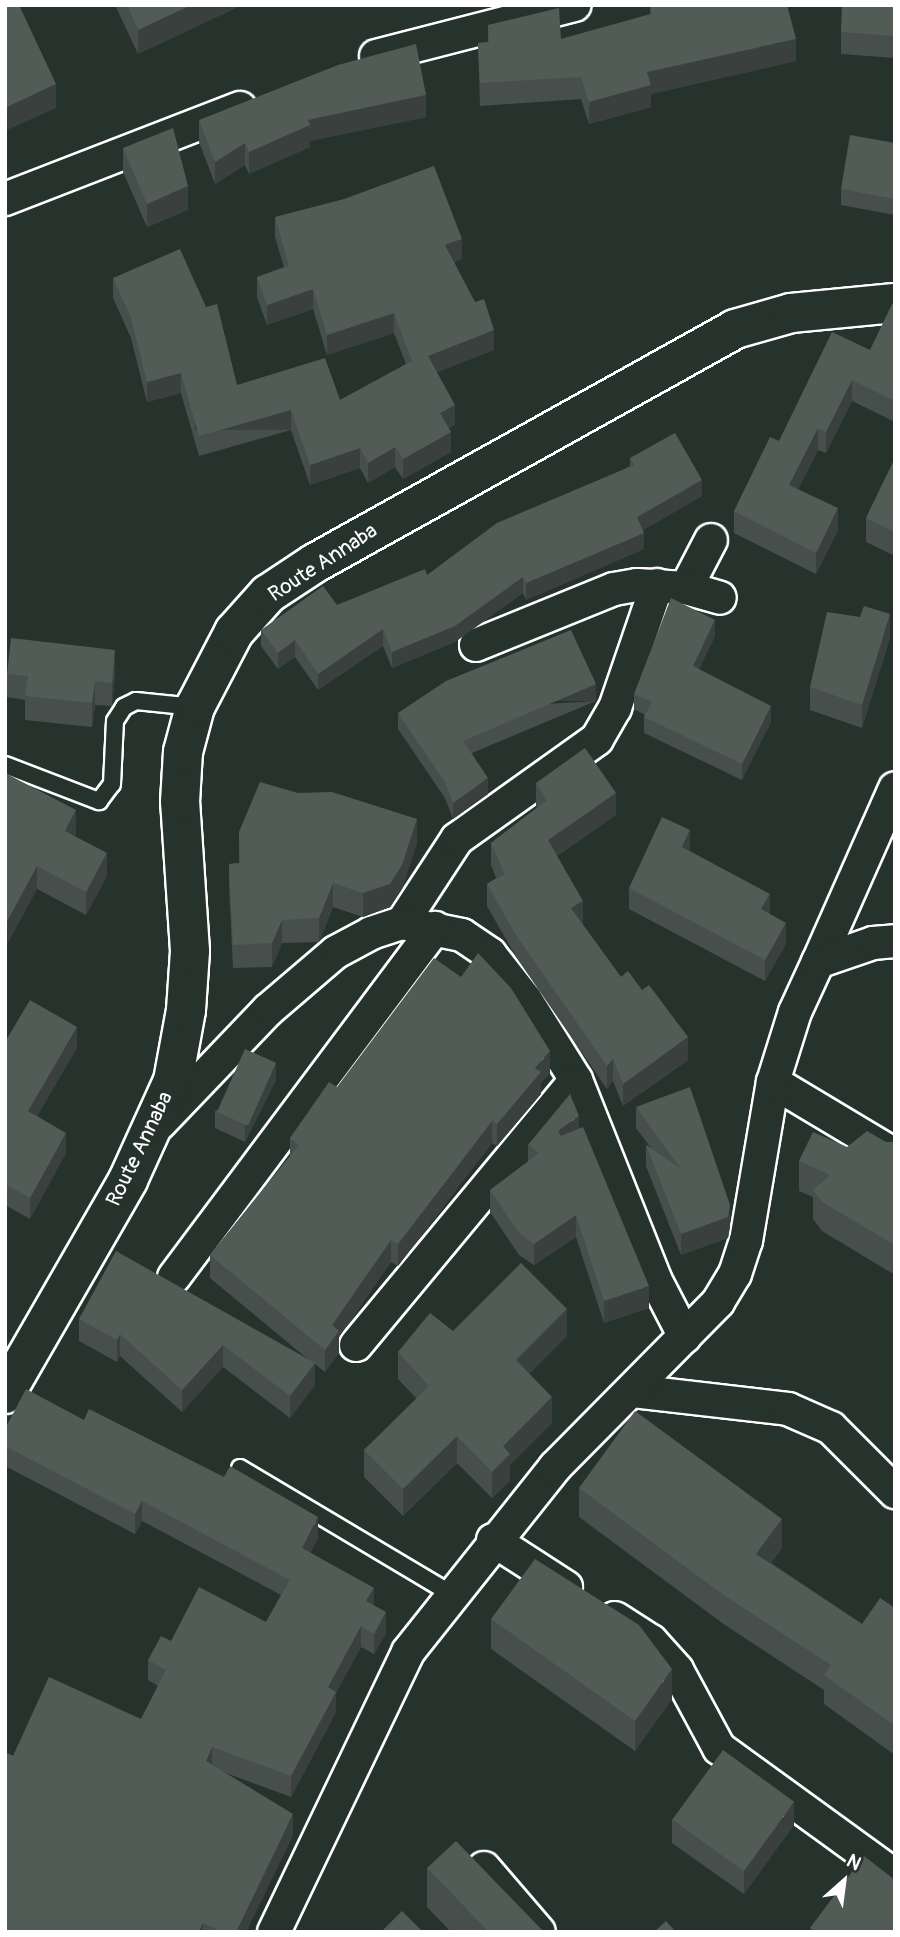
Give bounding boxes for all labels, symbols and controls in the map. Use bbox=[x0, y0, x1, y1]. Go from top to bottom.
street label: Route Annaba bbox=[264, 518, 382, 608]
street label: Route Annaba bbox=[101, 1087, 179, 1211]
north arrow bbox=[809, 1846, 879, 1916]
text: N bbox=[843, 1849, 865, 1876]

